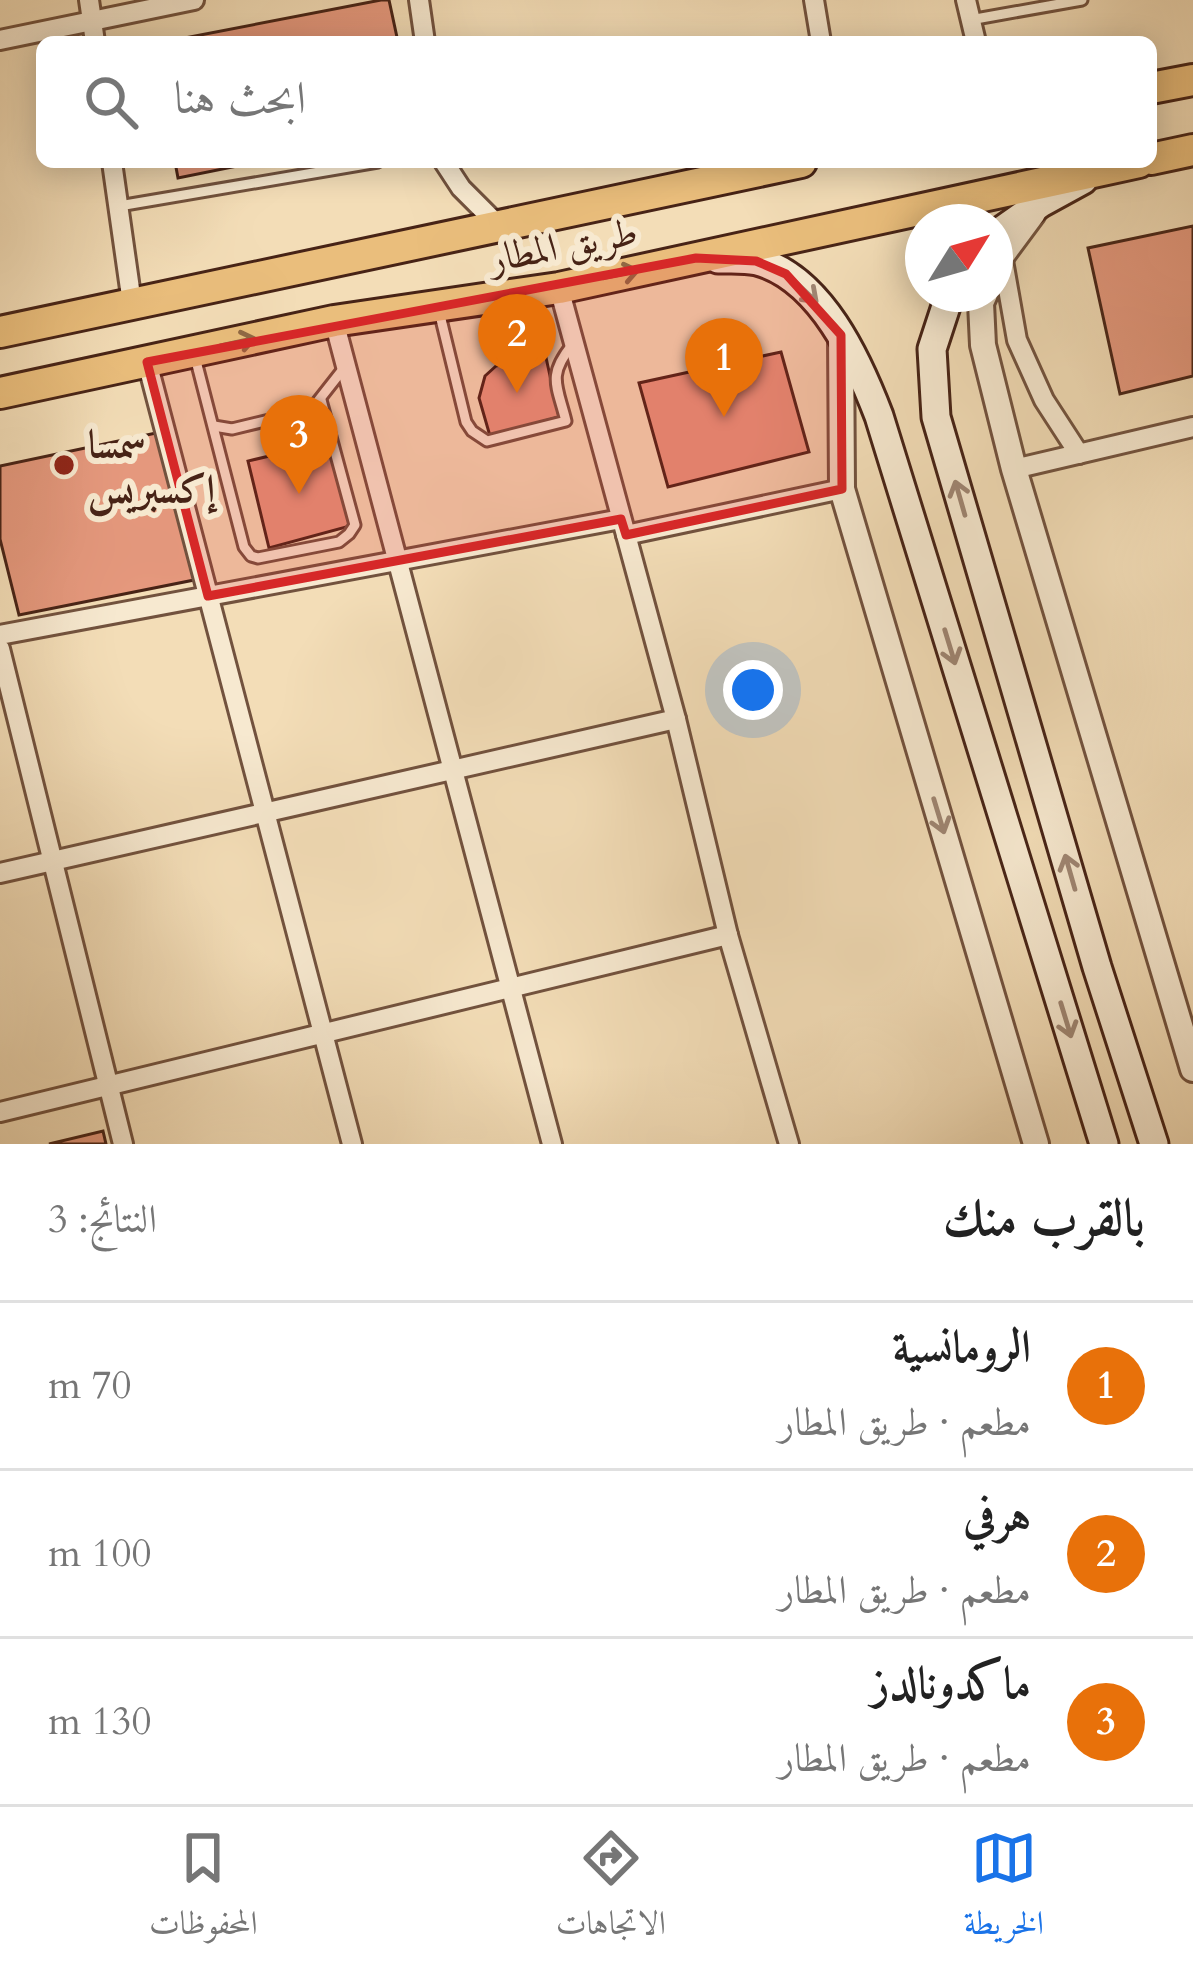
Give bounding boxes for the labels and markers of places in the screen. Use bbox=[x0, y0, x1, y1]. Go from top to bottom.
pin: 2 bbox=[478, 294, 556, 393]
pin: 1 bbox=[685, 318, 763, 417]
pin: 3 bbox=[260, 395, 338, 494]
place label: سمسا إكسبريس bbox=[88, 418, 218, 517]
marker: سمسا إكسبريس bbox=[51, 452, 77, 478]

